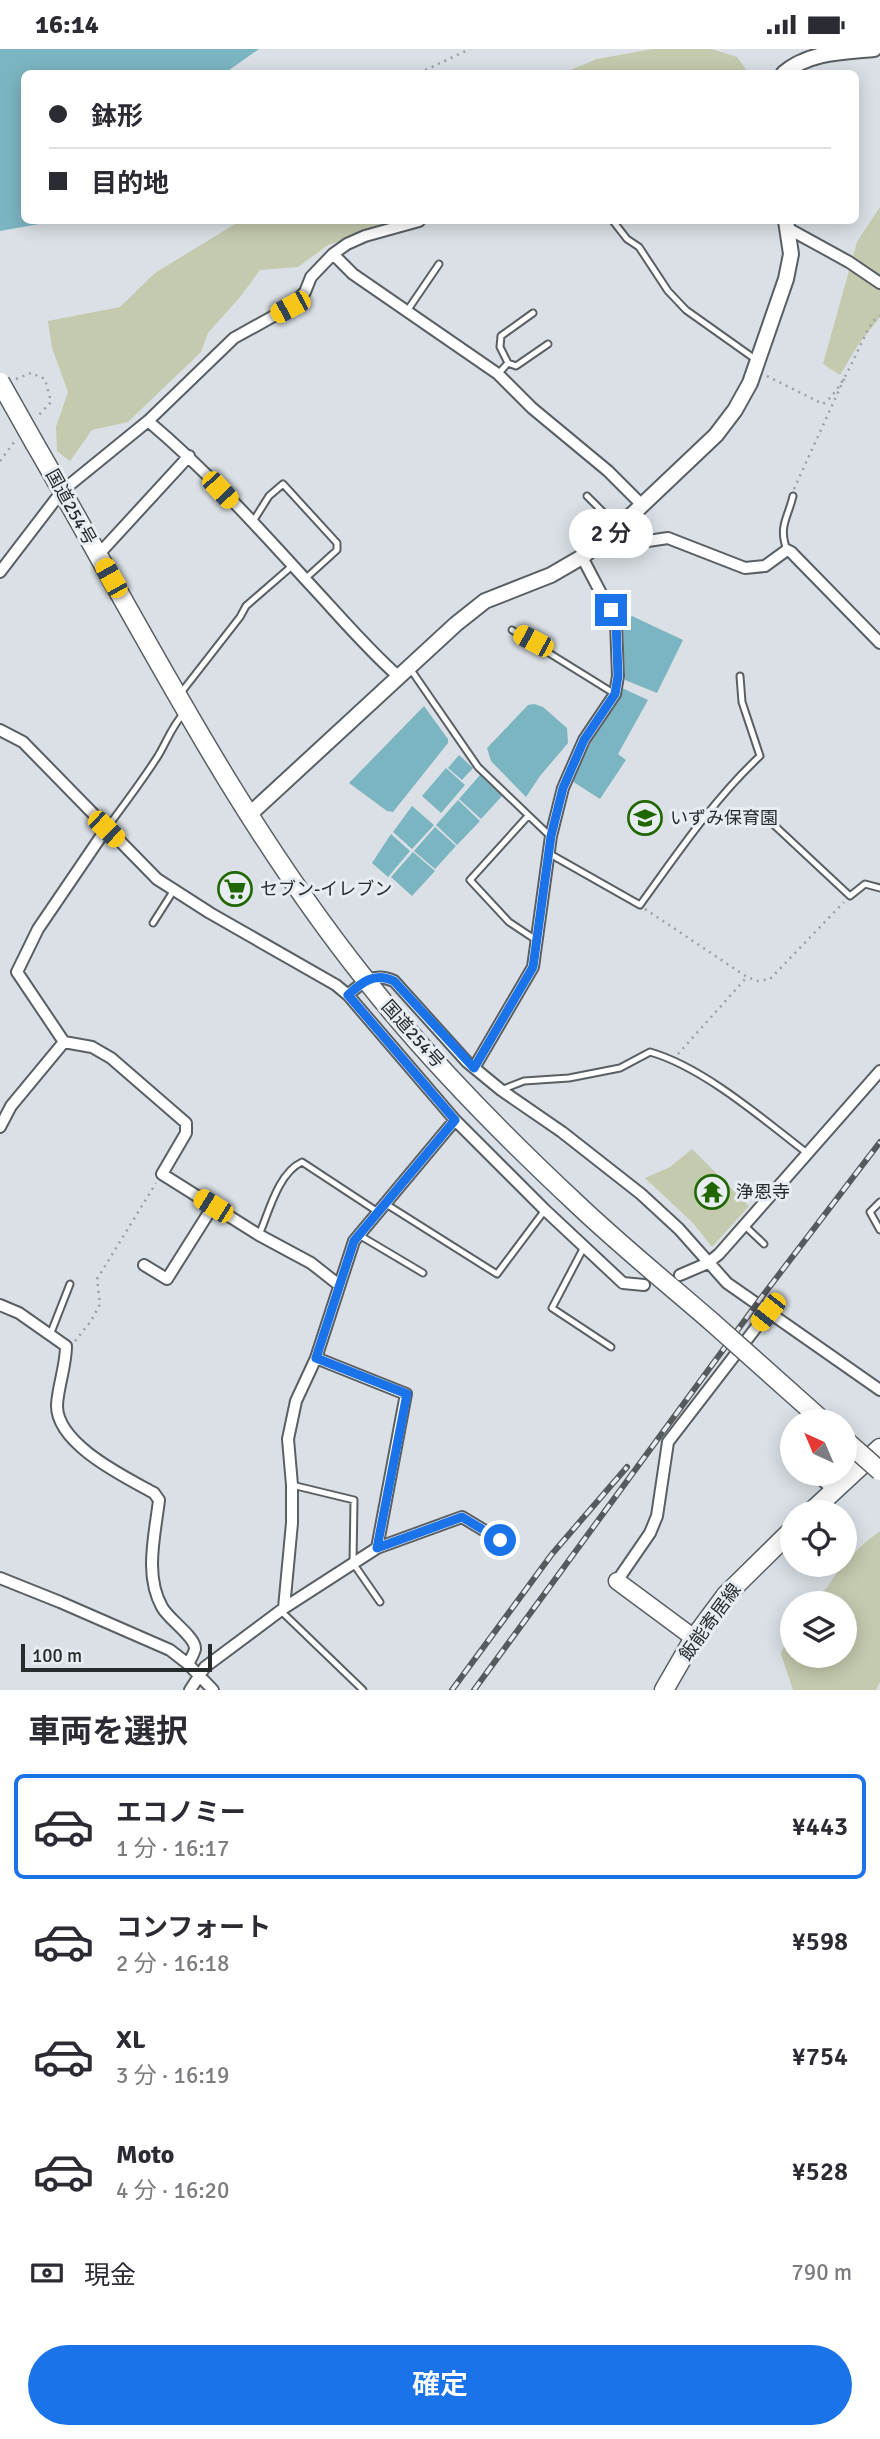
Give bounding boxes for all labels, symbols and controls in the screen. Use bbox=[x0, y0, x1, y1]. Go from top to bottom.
text: 16:14 bbox=[35, 9, 99, 41]
text: 鉢形 bbox=[91, 101, 143, 133]
text: 目的地 bbox=[91, 168, 169, 200]
car bbox=[267, 288, 314, 326]
street label: 国道254号 bbox=[41, 465, 101, 549]
car bbox=[198, 467, 243, 513]
callout: 2 分 bbox=[569, 509, 653, 557]
text: 2 分 bbox=[591, 519, 631, 548]
car bbox=[92, 555, 131, 601]
route end bbox=[595, 594, 627, 626]
car bbox=[510, 622, 557, 660]
school or university icon: いずみ保育園 bbox=[626, 799, 664, 837]
car bbox=[84, 807, 129, 851]
place label: いずみ保育園 bbox=[670, 807, 778, 829]
supermarket icon: セブン-イレブン bbox=[216, 870, 254, 908]
place label: セブン-イレブン bbox=[260, 878, 392, 900]
street label: 国道254号 bbox=[377, 996, 449, 1072]
temple icon: 浄恩寺 bbox=[693, 1173, 731, 1211]
place label: 浄恩寺 bbox=[736, 1181, 790, 1203]
car bbox=[190, 1186, 237, 1226]
car bbox=[747, 1289, 790, 1335]
north arrow bbox=[780, 1409, 858, 1486]
map controls bbox=[780, 1409, 857, 1668]
button: locate bbox=[780, 1500, 857, 1577]
route start bbox=[484, 1524, 516, 1556]
street label: 飯能寄居線 bbox=[675, 1579, 745, 1665]
button: layers bbox=[780, 1591, 857, 1668]
scale bar bbox=[21, 1641, 212, 1673]
text: 100 m bbox=[32, 1644, 82, 1668]
text: 車両を選択 bbox=[28, 1712, 188, 1751]
icon: car bbox=[32, 1795, 95, 1858]
text: エコノミー bbox=[116, 1797, 246, 1829]
text: ¥443 bbox=[792, 1811, 848, 1843]
text: 1 分 · 16:17 bbox=[116, 1834, 229, 1863]
icon: car bbox=[32, 1910, 95, 1973]
text: コンフォート bbox=[116, 1912, 271, 1944]
text: ¥598 bbox=[792, 1926, 848, 1958]
text: 2 分 · 16:18 bbox=[116, 1949, 229, 1978]
text: XL bbox=[116, 2024, 146, 2056]
icon: car bbox=[32, 2025, 95, 2088]
text: ¥754 bbox=[792, 2041, 848, 2073]
text: 3 分 · 16:19 bbox=[116, 2061, 229, 2090]
text: Moto bbox=[116, 2139, 174, 2171]
icon: car bbox=[32, 2140, 95, 2203]
text: ¥528 bbox=[792, 2156, 848, 2188]
text: 4 分 · 16:20 bbox=[116, 2176, 229, 2205]
icon: cash bbox=[28, 2254, 66, 2292]
text: 790 m bbox=[791, 2258, 852, 2287]
text: 現金 bbox=[84, 2260, 136, 2292]
button: 確定 bbox=[28, 2345, 852, 2425]

